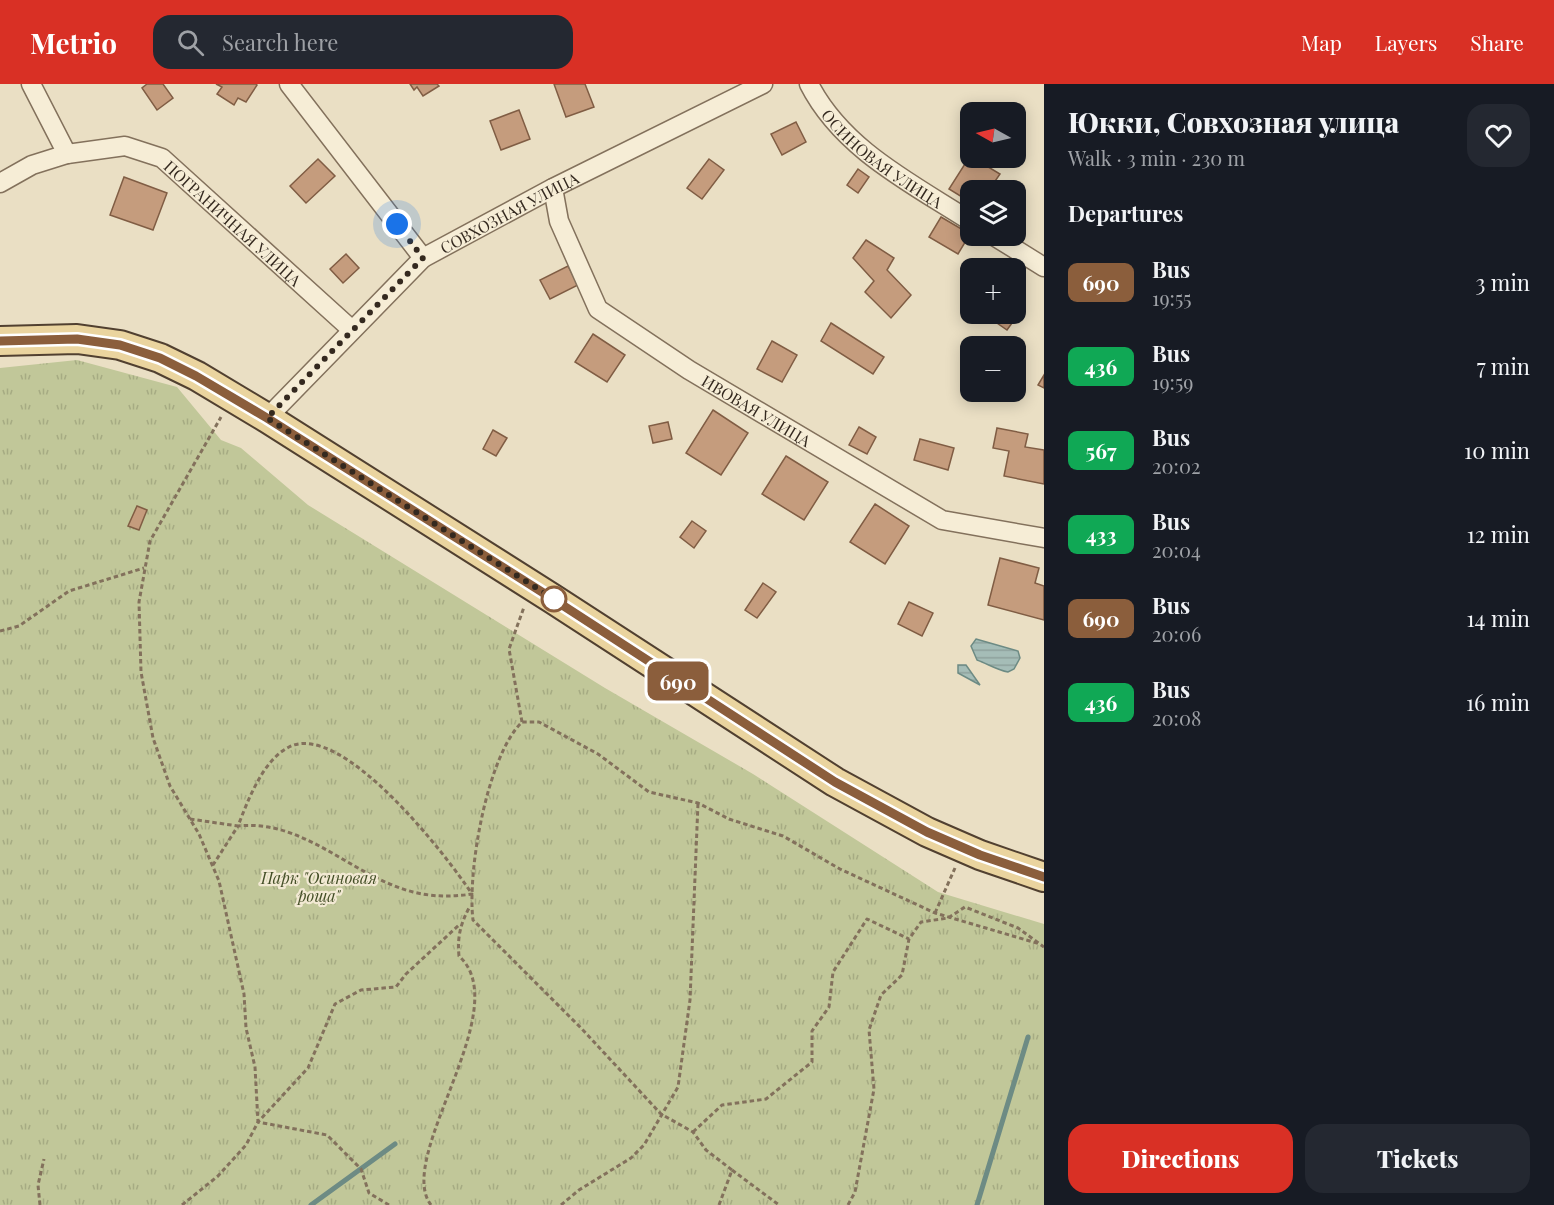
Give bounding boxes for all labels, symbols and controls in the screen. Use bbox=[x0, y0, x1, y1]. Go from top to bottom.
search box bbox=[153, 15, 573, 69]
text: Metrio bbox=[30, 24, 117, 61]
icon: search bbox=[174, 26, 207, 59]
text: Search here bbox=[222, 27, 338, 57]
text: Map bbox=[1301, 28, 1342, 56]
text: Layers bbox=[1375, 28, 1437, 56]
text: Share bbox=[1470, 28, 1524, 56]
north arrow bbox=[960, 102, 1026, 168]
map controls bbox=[960, 102, 1026, 402]
text: Юкки, Совхозная улица bbox=[1068, 103, 1399, 140]
street label: ОСИНОВАЯ УЛИЦА bbox=[818, 104, 948, 212]
button: heart bbox=[1467, 104, 1530, 167]
text: Walk · 3 min · 230 m bbox=[1068, 144, 1245, 171]
street label: ПОГРАНИЧНАЯ УЛИЦА bbox=[160, 155, 307, 291]
street label: СОВХОЗНАЯ УЛИЦА bbox=[436, 166, 583, 258]
button: layers bbox=[960, 180, 1026, 246]
text: Departures bbox=[1068, 198, 1183, 228]
your location bbox=[382, 209, 412, 239]
text: Bus bbox=[1152, 254, 1190, 284]
button: + bbox=[960, 258, 1026, 324]
text: 3 min bbox=[1475, 267, 1530, 297]
text: 690 bbox=[1083, 268, 1119, 296]
text: 19:55 bbox=[1152, 284, 1192, 311]
button: − bbox=[960, 336, 1026, 402]
text: Bus bbox=[1152, 338, 1190, 368]
text: 7 min bbox=[1477, 351, 1530, 381]
text: 436 bbox=[1085, 352, 1117, 380]
text: 19:59 bbox=[1152, 368, 1193, 395]
street label: ИВОВАЯ УЛИЦА bbox=[698, 370, 816, 451]
text: Bus bbox=[1152, 422, 1190, 452]
text: 10 min bbox=[1464, 435, 1530, 465]
text: 567 bbox=[1086, 436, 1116, 464]
text: 20:02 bbox=[1152, 452, 1200, 479]
text: Bus bbox=[1152, 506, 1190, 536]
text: 12 min bbox=[1467, 519, 1530, 549]
text: 433 bbox=[1085, 520, 1117, 548]
text: 20:04 bbox=[1152, 536, 1201, 563]
unlabelled marker bbox=[541, 586, 567, 612]
text: Bus bbox=[1152, 590, 1190, 620]
text: 14 min bbox=[1466, 603, 1530, 633]
text: 690 bbox=[1083, 604, 1119, 632]
text: 20:06 bbox=[1152, 620, 1201, 647]
line badge: 690 bbox=[644, 662, 712, 700]
text: 690 bbox=[660, 667, 696, 695]
text: Bus bbox=[1152, 674, 1190, 704]
text: 16 min bbox=[1466, 687, 1530, 717]
text: 436 bbox=[1085, 688, 1117, 716]
text: 20:08 bbox=[1152, 704, 1201, 731]
park label: Парк "Осиновая роща" bbox=[260, 867, 377, 906]
button: Directions bbox=[1068, 1124, 1293, 1193]
button: Tickets bbox=[1305, 1124, 1530, 1193]

